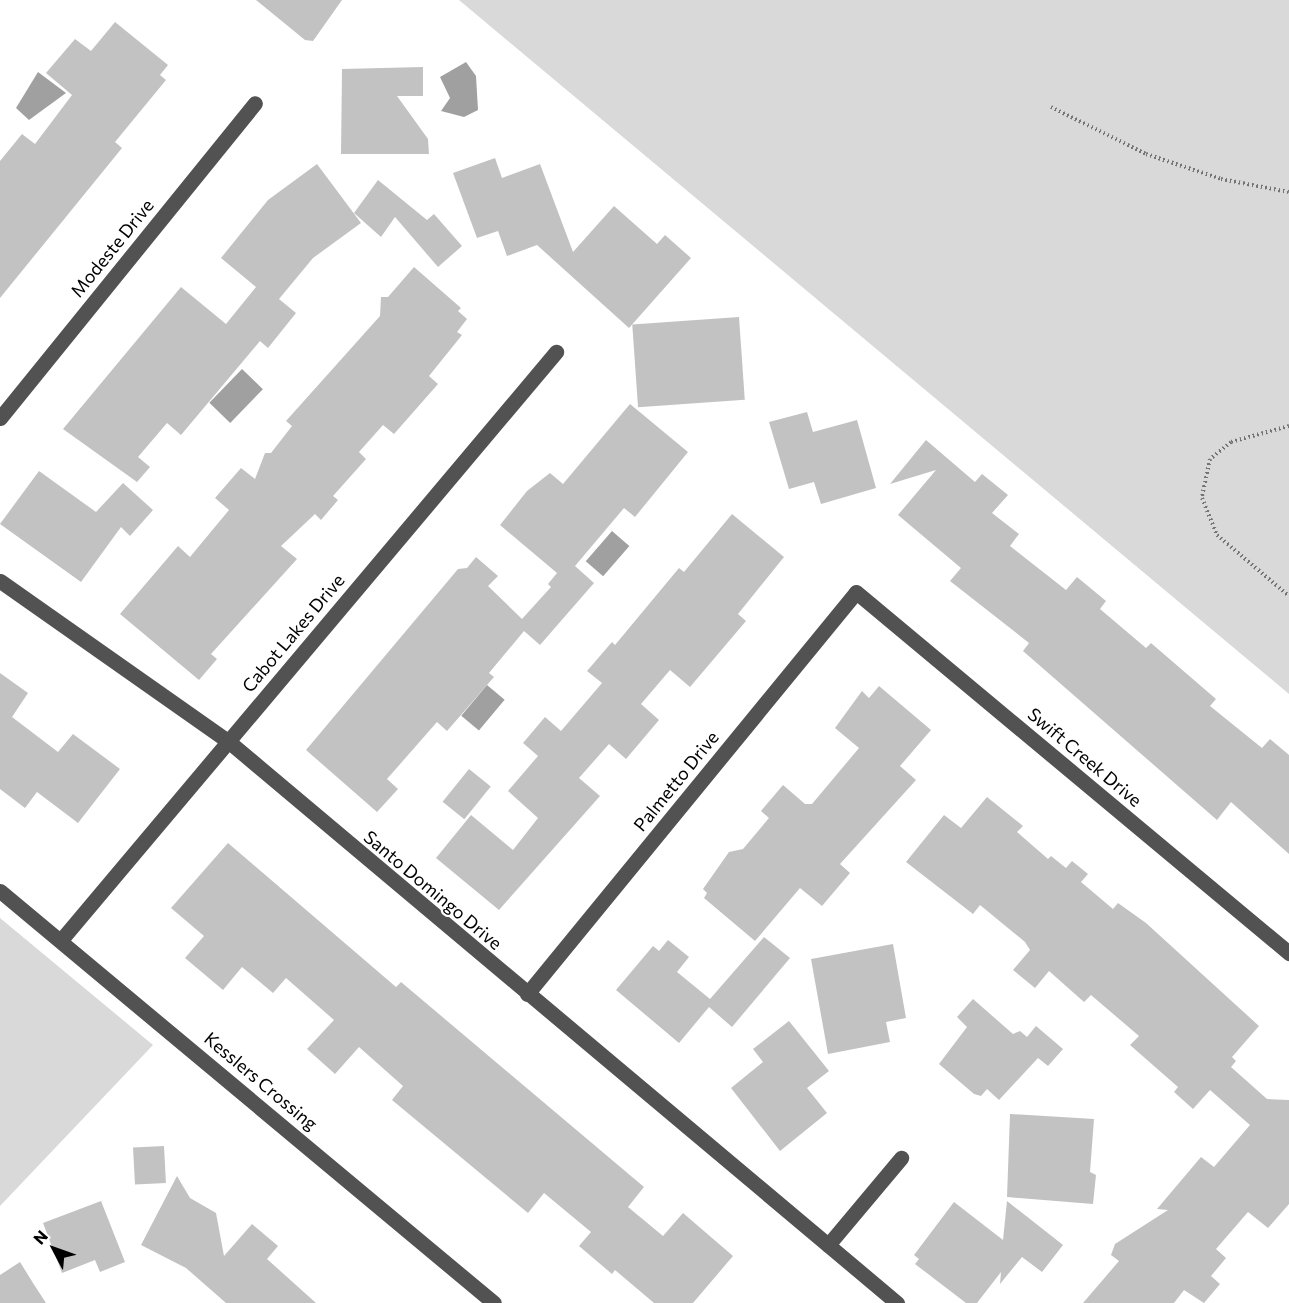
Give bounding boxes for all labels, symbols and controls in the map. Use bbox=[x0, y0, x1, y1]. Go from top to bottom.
street label: Modeste Drive bbox=[66, 195, 158, 301]
street label: Cabot Lakes Drive bbox=[237, 570, 349, 696]
street label: Swift Creek Drive bbox=[1024, 703, 1146, 811]
street label: Palmetto Drive bbox=[629, 727, 723, 835]
street label: Santo Domingo Drive bbox=[360, 826, 506, 954]
street label: Kesslers Crossing bbox=[200, 1028, 322, 1134]
north arrow bbox=[24, 1219, 84, 1279]
text: N bbox=[29, 1226, 51, 1248]

